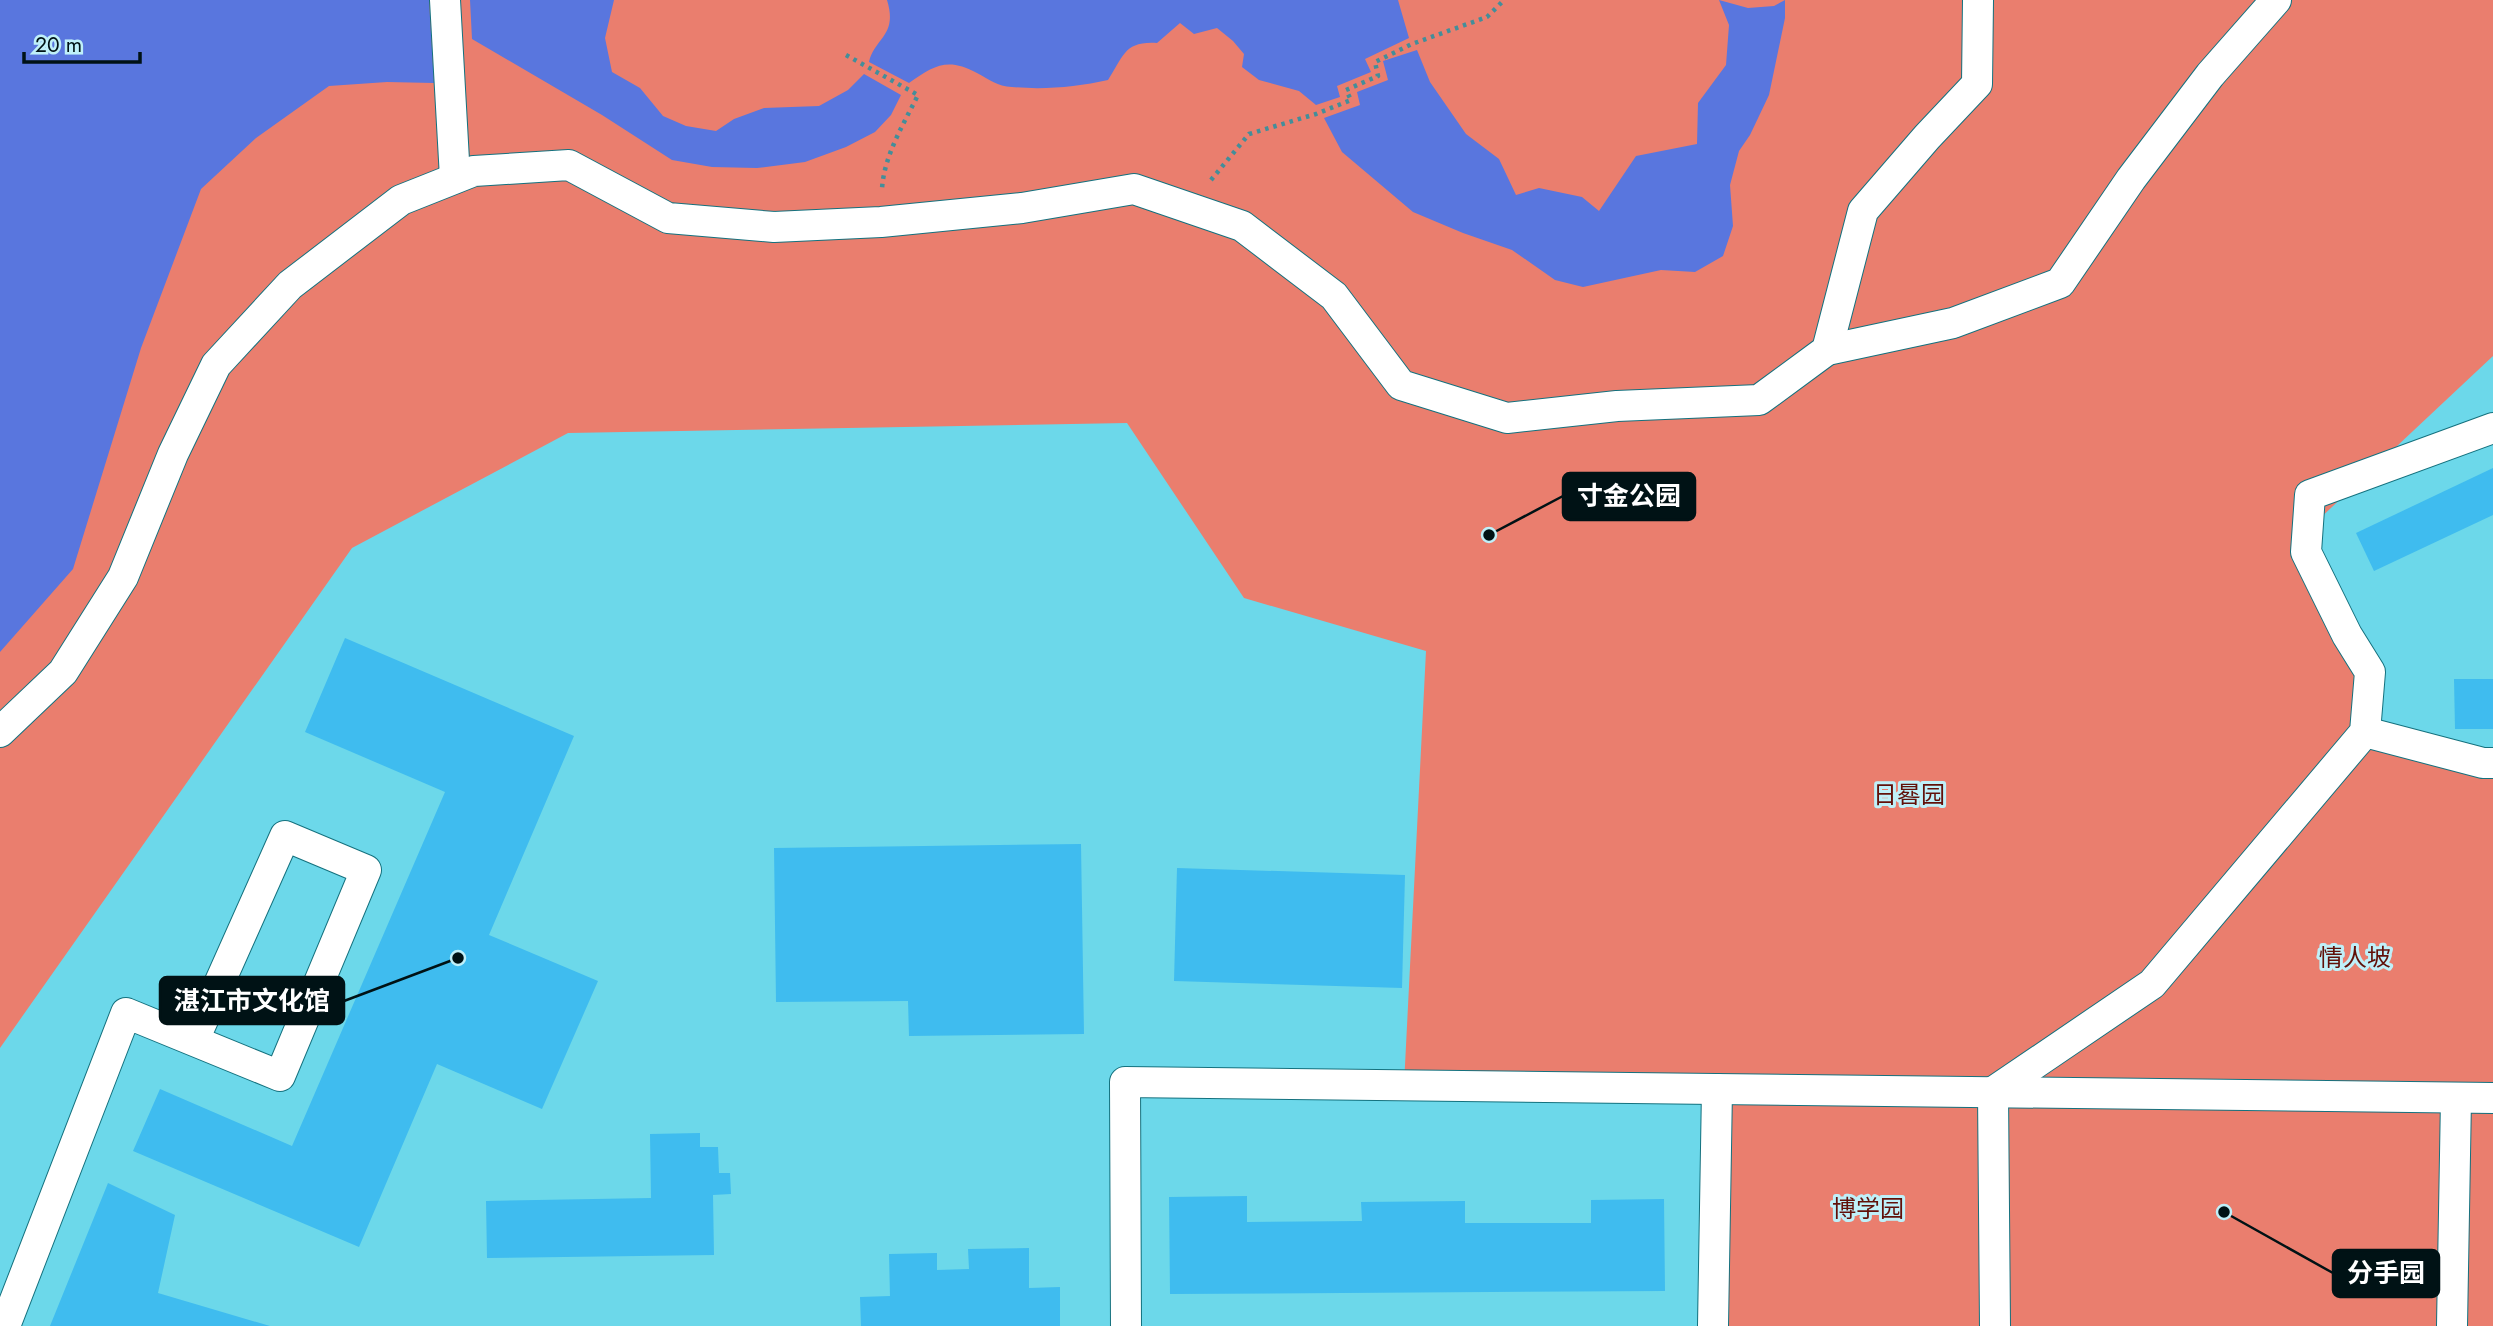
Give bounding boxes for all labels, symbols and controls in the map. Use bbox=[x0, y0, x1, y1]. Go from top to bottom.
scale bar bbox=[24, 21, 140, 65]
text: 20 m bbox=[35, 30, 82, 60]
callout: 寸金公园 bbox=[1563, 473, 1695, 520]
text: 寸金公园 bbox=[1577, 477, 1681, 515]
park label: 日晷园 bbox=[1873, 777, 1945, 812]
park label: 情人坡 bbox=[2319, 940, 2391, 975]
callout: 湛江市文化馆 bbox=[160, 977, 344, 1024]
text: 湛江市文化馆 bbox=[174, 982, 330, 1020]
park label: 博学园 bbox=[1832, 1191, 1904, 1226]
callout: 分手园 bbox=[2333, 1250, 2439, 1297]
text: 分手园 bbox=[2347, 1254, 2425, 1292]

